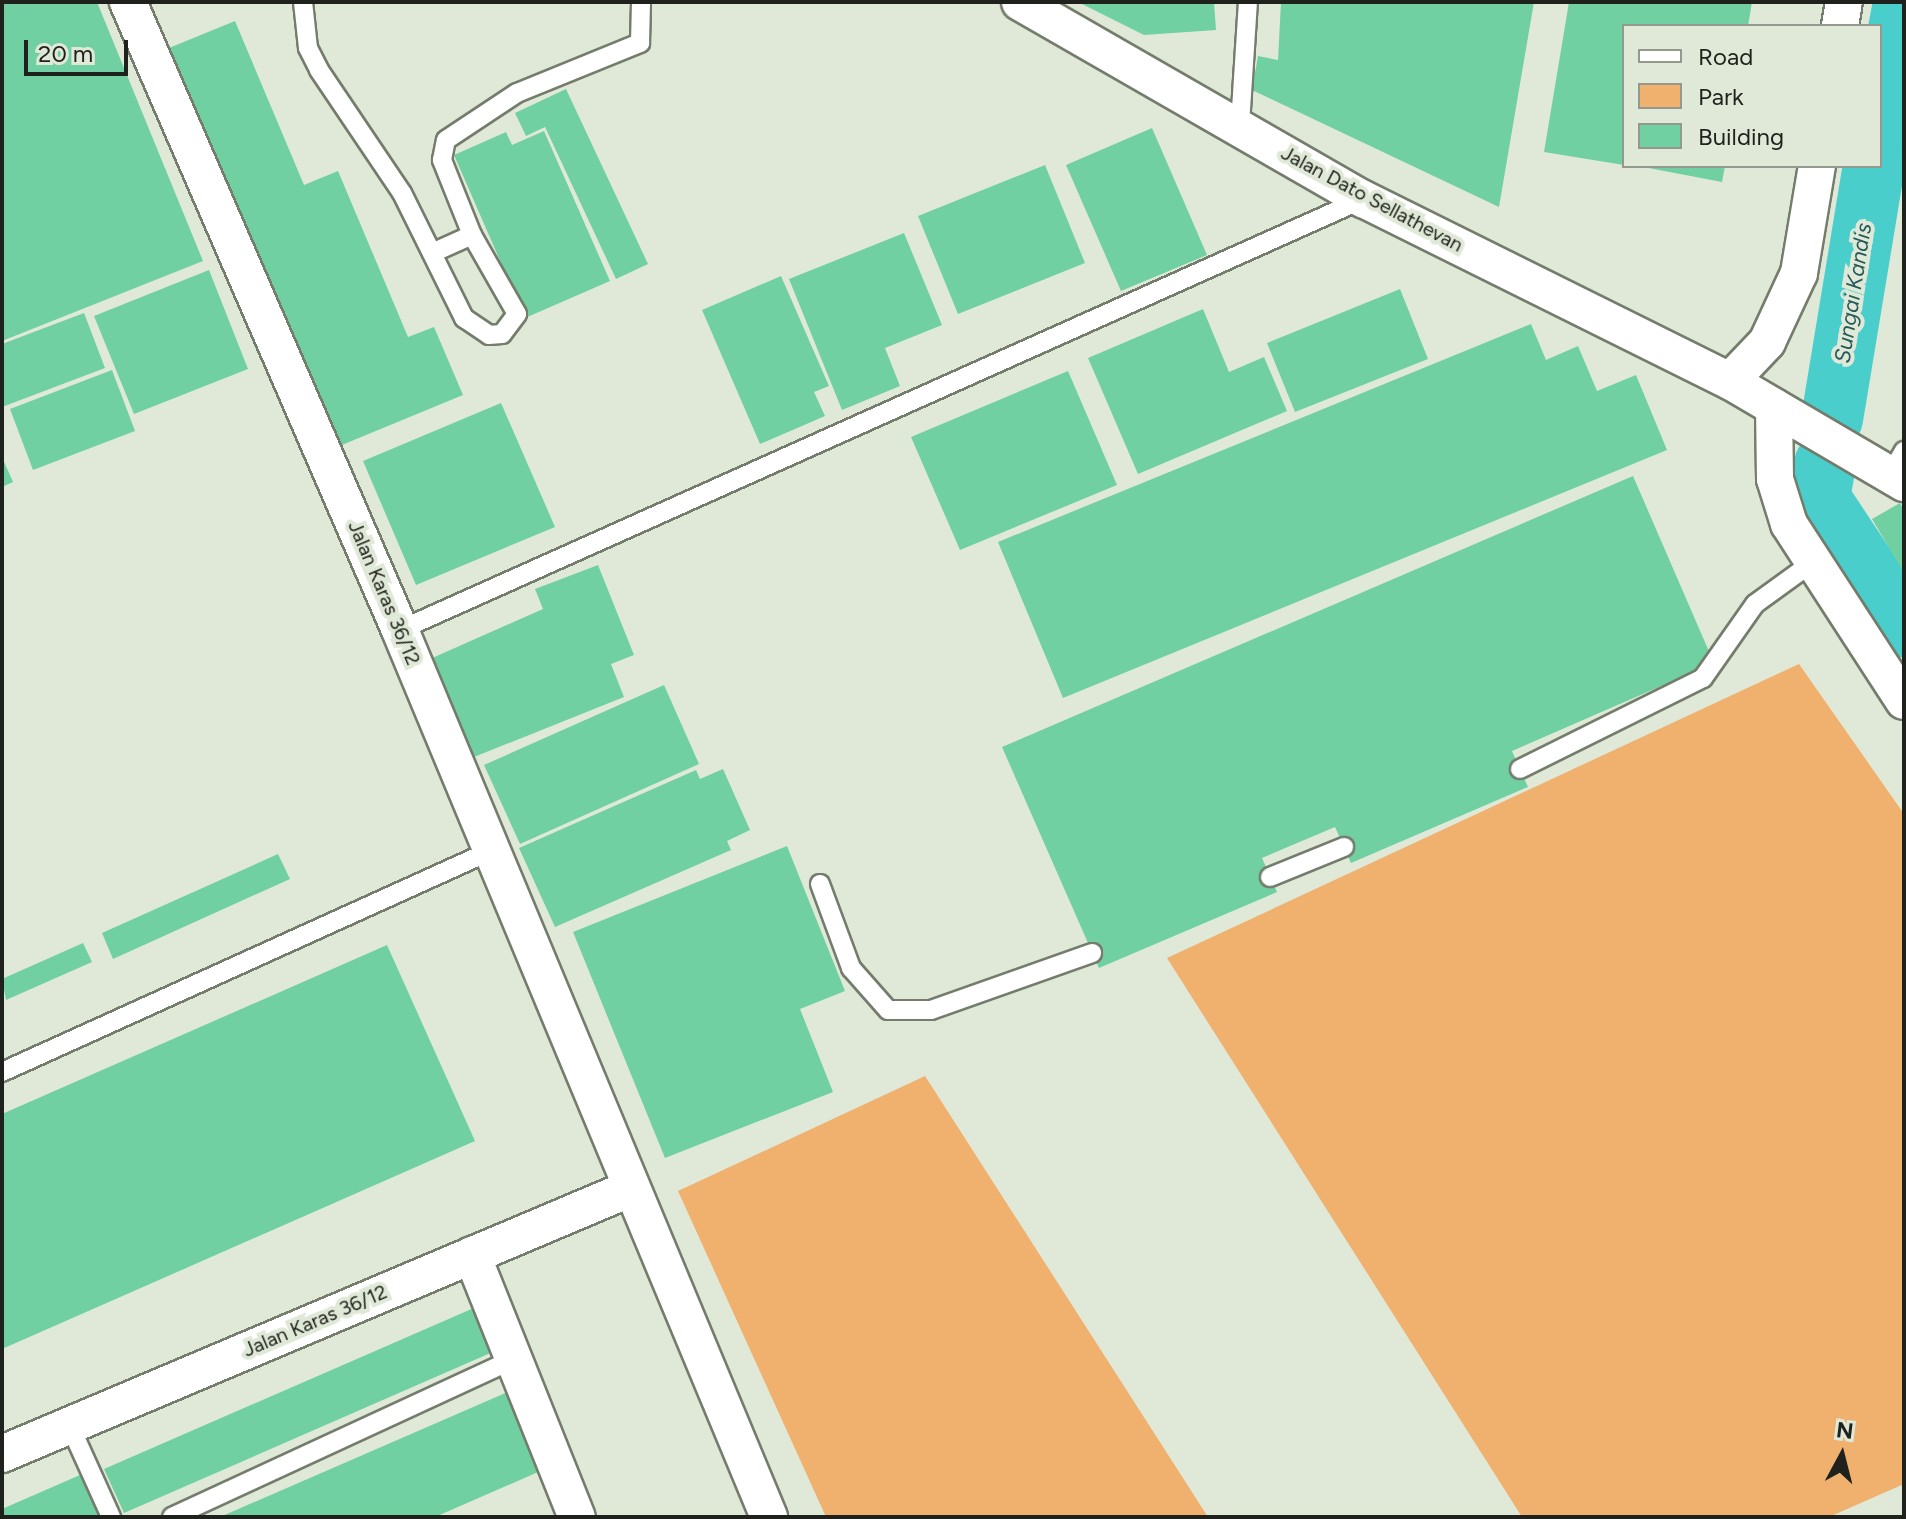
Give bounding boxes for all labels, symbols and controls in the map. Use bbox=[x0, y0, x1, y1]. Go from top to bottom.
scale bar bbox=[28, 24, 132, 74]
legend bbox=[1622, 24, 1882, 168]
text: 20 m bbox=[38, 39, 93, 68]
text: Road bbox=[1698, 42, 1753, 71]
text: Park bbox=[1698, 82, 1744, 111]
text: Building bbox=[1698, 122, 1784, 151]
street label: Jalan Dato Sellathevan bbox=[1277, 141, 1467, 257]
water label: Sungai Kandis bbox=[1829, 221, 1877, 365]
street label: Jalan Karas 36/12 bbox=[343, 517, 425, 669]
street label: Jalan Karas 36/12 bbox=[239, 1280, 391, 1362]
north arrow bbox=[1802, 1415, 1882, 1495]
text: N bbox=[1835, 1416, 1855, 1445]

